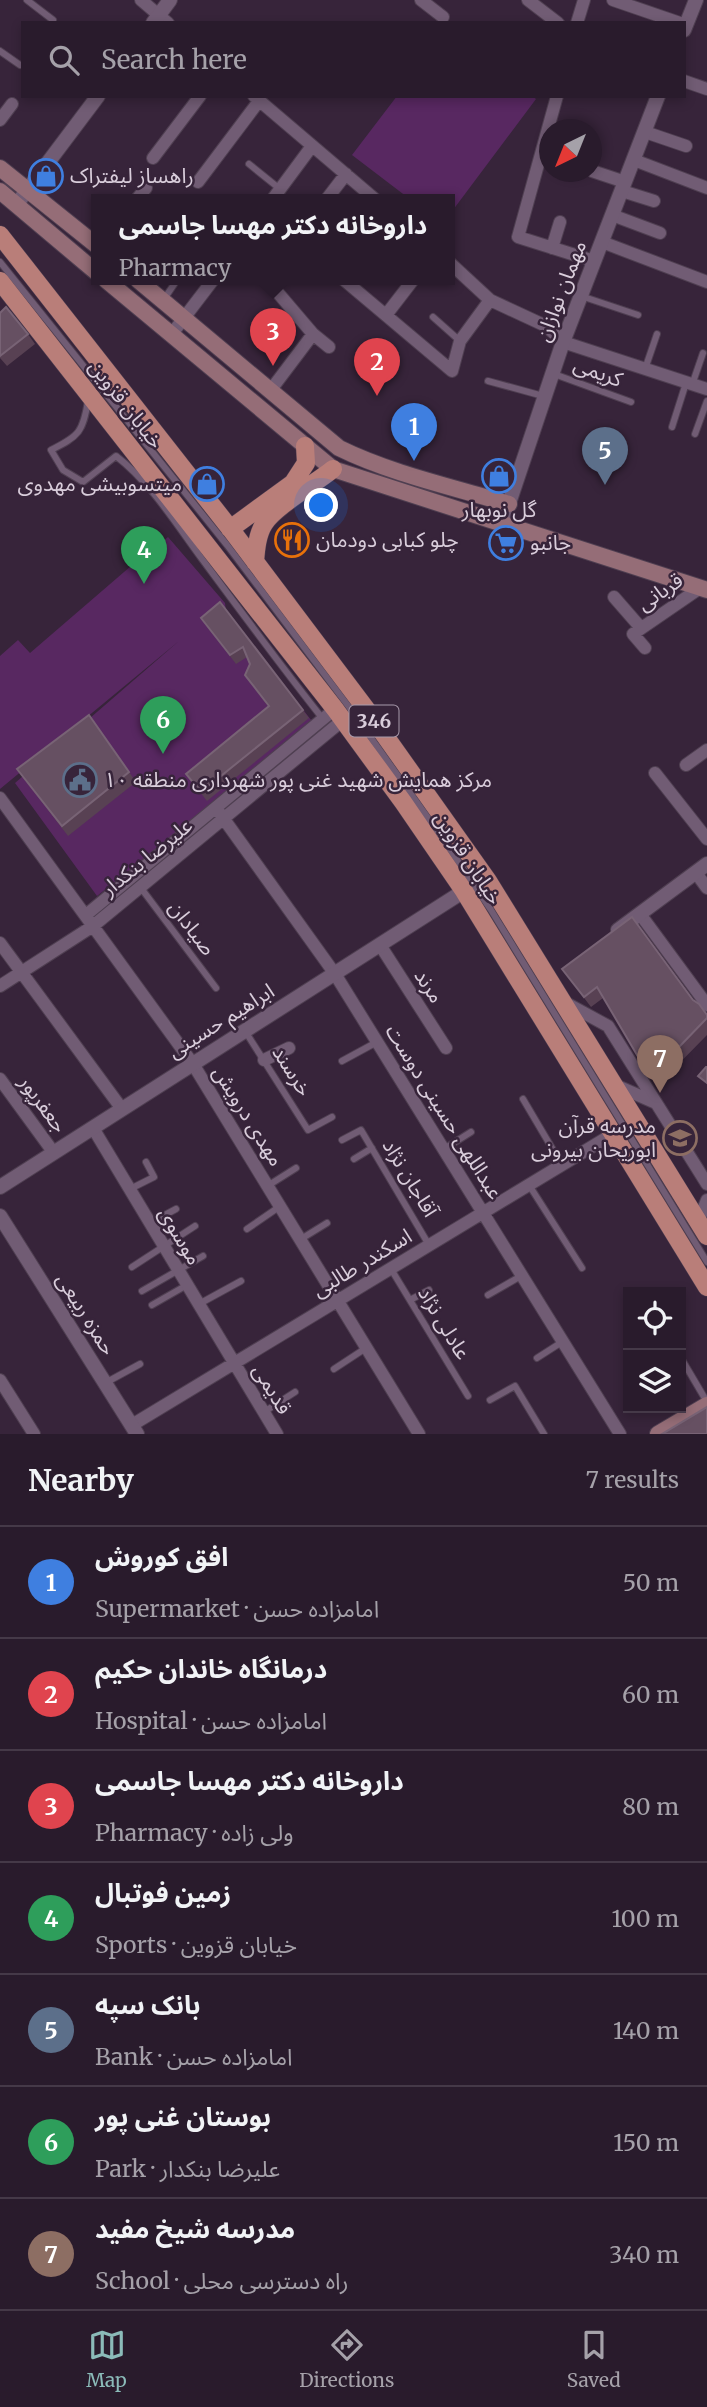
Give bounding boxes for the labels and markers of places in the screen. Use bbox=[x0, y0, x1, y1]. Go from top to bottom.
shop icon: راهساز لیفتراک bbox=[27, 157, 65, 195]
place label: راهساز لیفتراک bbox=[70, 162, 194, 189]
pin: 3 bbox=[250, 308, 296, 366]
pin: 2 bbox=[354, 338, 400, 396]
pin: 1 bbox=[391, 403, 437, 461]
pin: 5 bbox=[582, 427, 628, 485]
shop icon: گل نوبهار bbox=[480, 457, 518, 495]
shop icon: میتسوبیشی مهدوی bbox=[188, 465, 226, 503]
place label: میتسوبیشی مهدوی bbox=[18, 470, 182, 497]
place label: گل نوبهار bbox=[461, 496, 537, 523]
restaurant icon: چلو کبابی دودمان bbox=[273, 521, 311, 559]
supermarket icon: جانبو bbox=[487, 524, 525, 562]
pin: 4 bbox=[121, 526, 167, 584]
place label: چلو کبابی دودمان bbox=[316, 526, 459, 553]
place label: جانبو bbox=[530, 529, 571, 556]
pin: 6 bbox=[140, 696, 186, 754]
public building icon: مرکز همایش شهید غنی پور شهرداری منطقه ۱۰ bbox=[61, 761, 99, 799]
place label: مرکز همایش شهید غنی پور شهرداری منطقه ۱۰ bbox=[104, 766, 492, 793]
pin: 7 bbox=[637, 1035, 683, 1093]
place label: مدرسه قرآن ابوریحان بیرونی bbox=[531, 1112, 656, 1163]
school or university icon: مدرسه قرآن ابوریحان بیرونی bbox=[661, 1119, 699, 1157]

